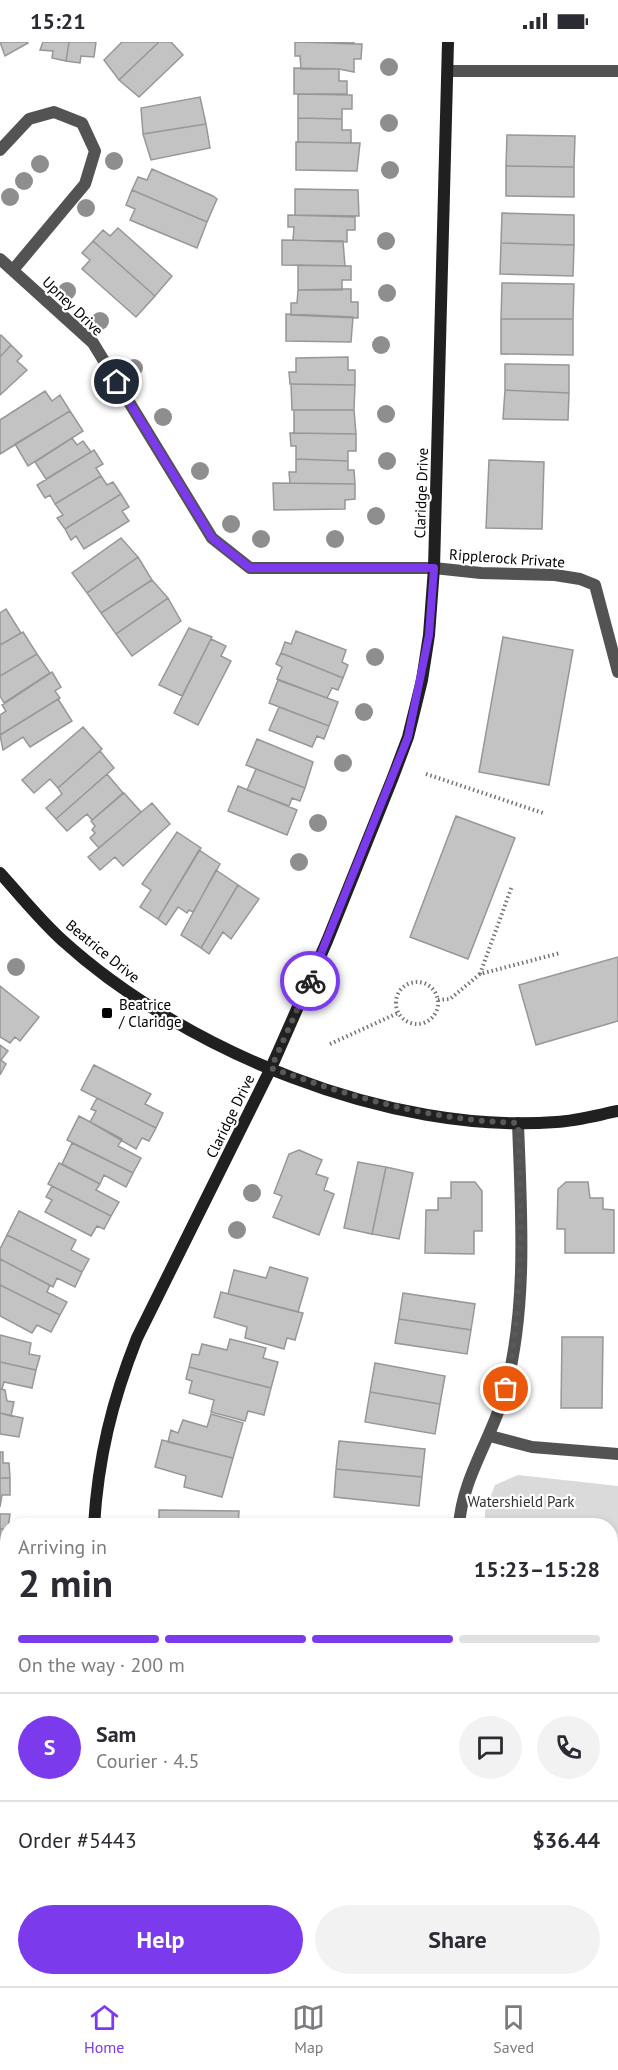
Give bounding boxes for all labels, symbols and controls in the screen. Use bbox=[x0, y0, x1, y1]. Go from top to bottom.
text: 15:21 bbox=[30, 7, 86, 35]
street label: Upney Drive bbox=[39, 272, 107, 340]
pin bbox=[91, 356, 142, 407]
icon: home bbox=[100, 365, 133, 398]
street label: Claridge Drive bbox=[410, 447, 432, 539]
street label: Ripplerock Private bbox=[448, 544, 566, 572]
street label: Beatrice Drive bbox=[62, 915, 144, 987]
courier bbox=[280, 951, 340, 1011]
icon: bike bbox=[294, 965, 327, 998]
place label: Beatrice / Claridge bbox=[118, 995, 182, 1031]
marker: Beatrice / Claridge bbox=[100, 1006, 114, 1020]
street label: Claridge Drive bbox=[202, 1071, 258, 1161]
pin bbox=[480, 1363, 531, 1414]
icon: bag bbox=[489, 1372, 522, 1405]
park label: Watershield Park bbox=[467, 1492, 575, 1511]
text: Arriving in bbox=[18, 1534, 107, 1560]
text: 15:23–15:28 bbox=[474, 1555, 600, 1583]
text: 2 min bbox=[18, 1557, 113, 1608]
text: On the way · 200 m bbox=[18, 1652, 185, 1678]
button: chat bbox=[459, 1716, 522, 1779]
button: phone bbox=[537, 1716, 600, 1779]
text: Sam bbox=[96, 1720, 136, 1748]
text: S bbox=[44, 1733, 55, 1761]
text: Courier · 4.5 bbox=[96, 1748, 199, 1774]
text: Order #5443 bbox=[18, 1826, 137, 1854]
text: $36.44 bbox=[532, 1826, 600, 1854]
button: Help bbox=[18, 1905, 303, 1974]
button: Share bbox=[315, 1905, 600, 1974]
tab: Home bbox=[84, 2001, 124, 2057]
tab: Map bbox=[292, 2001, 325, 2057]
tab: Saved bbox=[493, 2001, 534, 2057]

